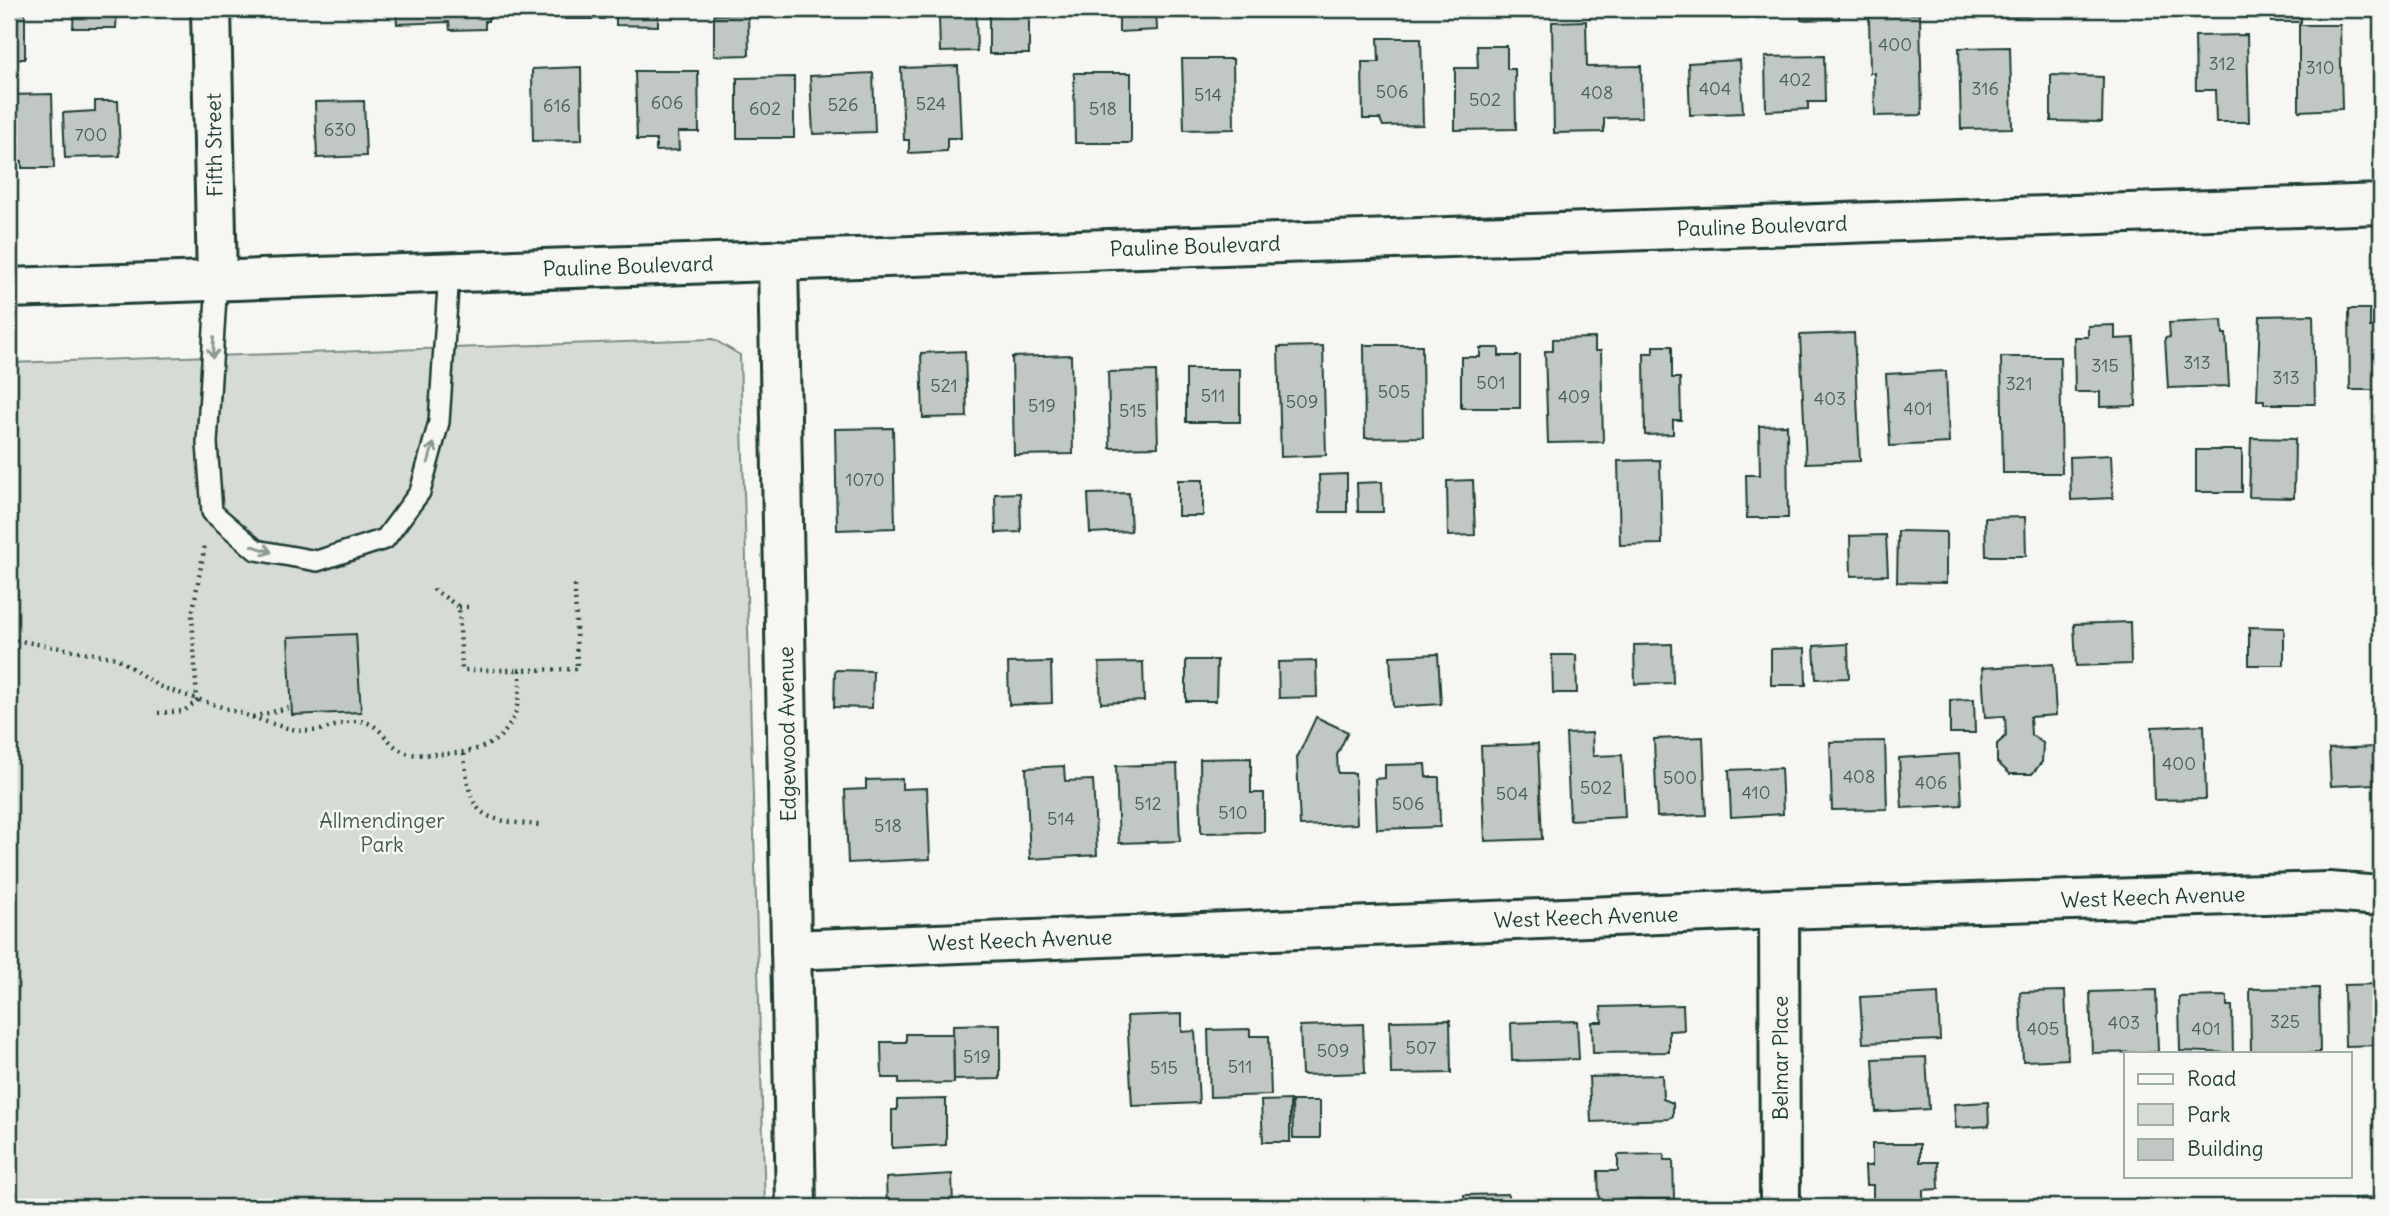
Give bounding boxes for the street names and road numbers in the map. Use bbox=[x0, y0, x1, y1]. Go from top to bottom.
street label: Fifth Street bbox=[200, 93, 228, 197]
street label: Pauline Boulevard bbox=[1676, 210, 1848, 242]
street label: Pauline Boulevard bbox=[1109, 230, 1281, 262]
street label: Pauline Boulevard bbox=[542, 250, 714, 282]
street label: Edgewood Avenue bbox=[772, 646, 802, 822]
street label: West Keech Avenue bbox=[2060, 880, 2246, 914]
street label: West Keech Avenue bbox=[1493, 900, 1679, 934]
street label: West Keech Avenue bbox=[927, 923, 1113, 957]
street label: Belmar Place bbox=[1767, 996, 1794, 1120]

